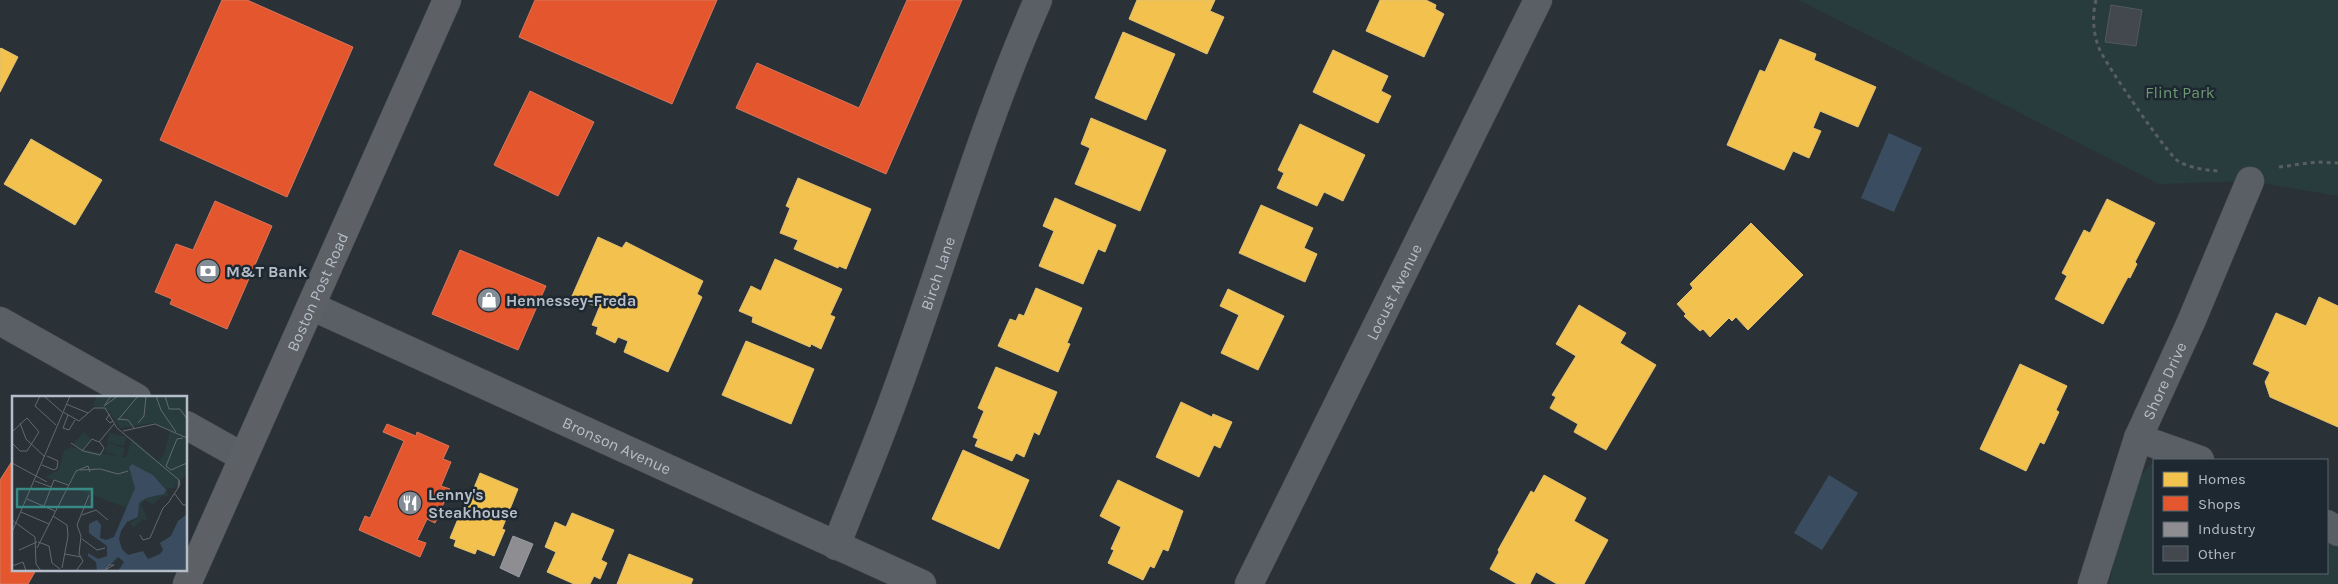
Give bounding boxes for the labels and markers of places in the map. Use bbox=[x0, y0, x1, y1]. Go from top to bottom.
bank icon: M&T Bank bbox=[195, 258, 221, 284]
place label: M&T Bank bbox=[226, 262, 308, 281]
shop icon: Hennessey-Freda bbox=[476, 287, 502, 313]
place label: Hennessey-Freda bbox=[506, 291, 636, 310]
place label: Lenny's Steakhouse bbox=[428, 485, 518, 522]
restaurant icon: Lenny's Steakhouse bbox=[397, 490, 423, 516]

